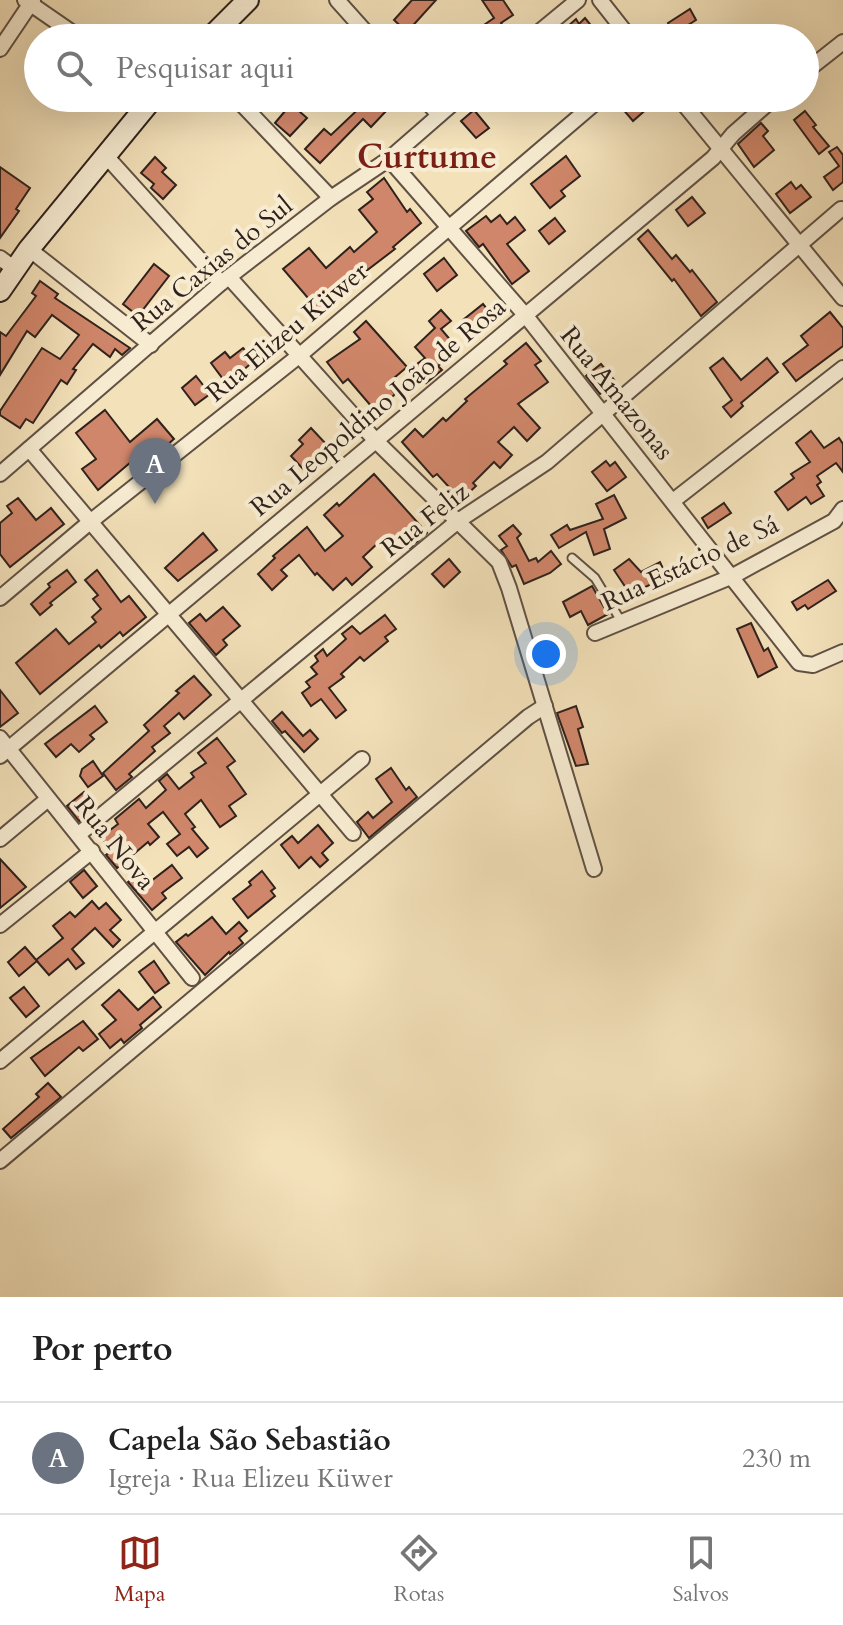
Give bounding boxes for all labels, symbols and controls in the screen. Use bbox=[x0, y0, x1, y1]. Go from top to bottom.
search box bbox=[24, 24, 819, 112]
icon: search bbox=[52, 46, 96, 90]
text: Pesquisar aqui bbox=[116, 48, 294, 89]
district label: Curtume bbox=[357, 134, 497, 180]
street label: Rua Caxias do Sul bbox=[124, 188, 300, 340]
street label: Rua Elizeu Küwer bbox=[199, 254, 376, 410]
street label: Rua Leopoldino João de Rosa bbox=[243, 290, 513, 524]
street label: Rua Amazonas bbox=[552, 319, 682, 467]
pin: A bbox=[129, 438, 181, 504]
street label: Rua Feliz bbox=[374, 474, 477, 565]
street label: Rua Estácio de Sá bbox=[596, 507, 784, 619]
your location bbox=[526, 634, 566, 674]
street label: Rua Nova bbox=[66, 789, 164, 897]
text: Por perto bbox=[32, 1326, 173, 1372]
text: Capela São Sebastião bbox=[108, 1420, 391, 1461]
text: A bbox=[48, 1441, 68, 1476]
text: 230 m bbox=[742, 1441, 811, 1476]
text: Igreja · Rua Elizeu Küwer bbox=[108, 1461, 393, 1496]
tab: Mapa bbox=[114, 1531, 165, 1609]
tab: Rotas bbox=[393, 1531, 444, 1609]
tab: Salvos bbox=[672, 1531, 729, 1609]

